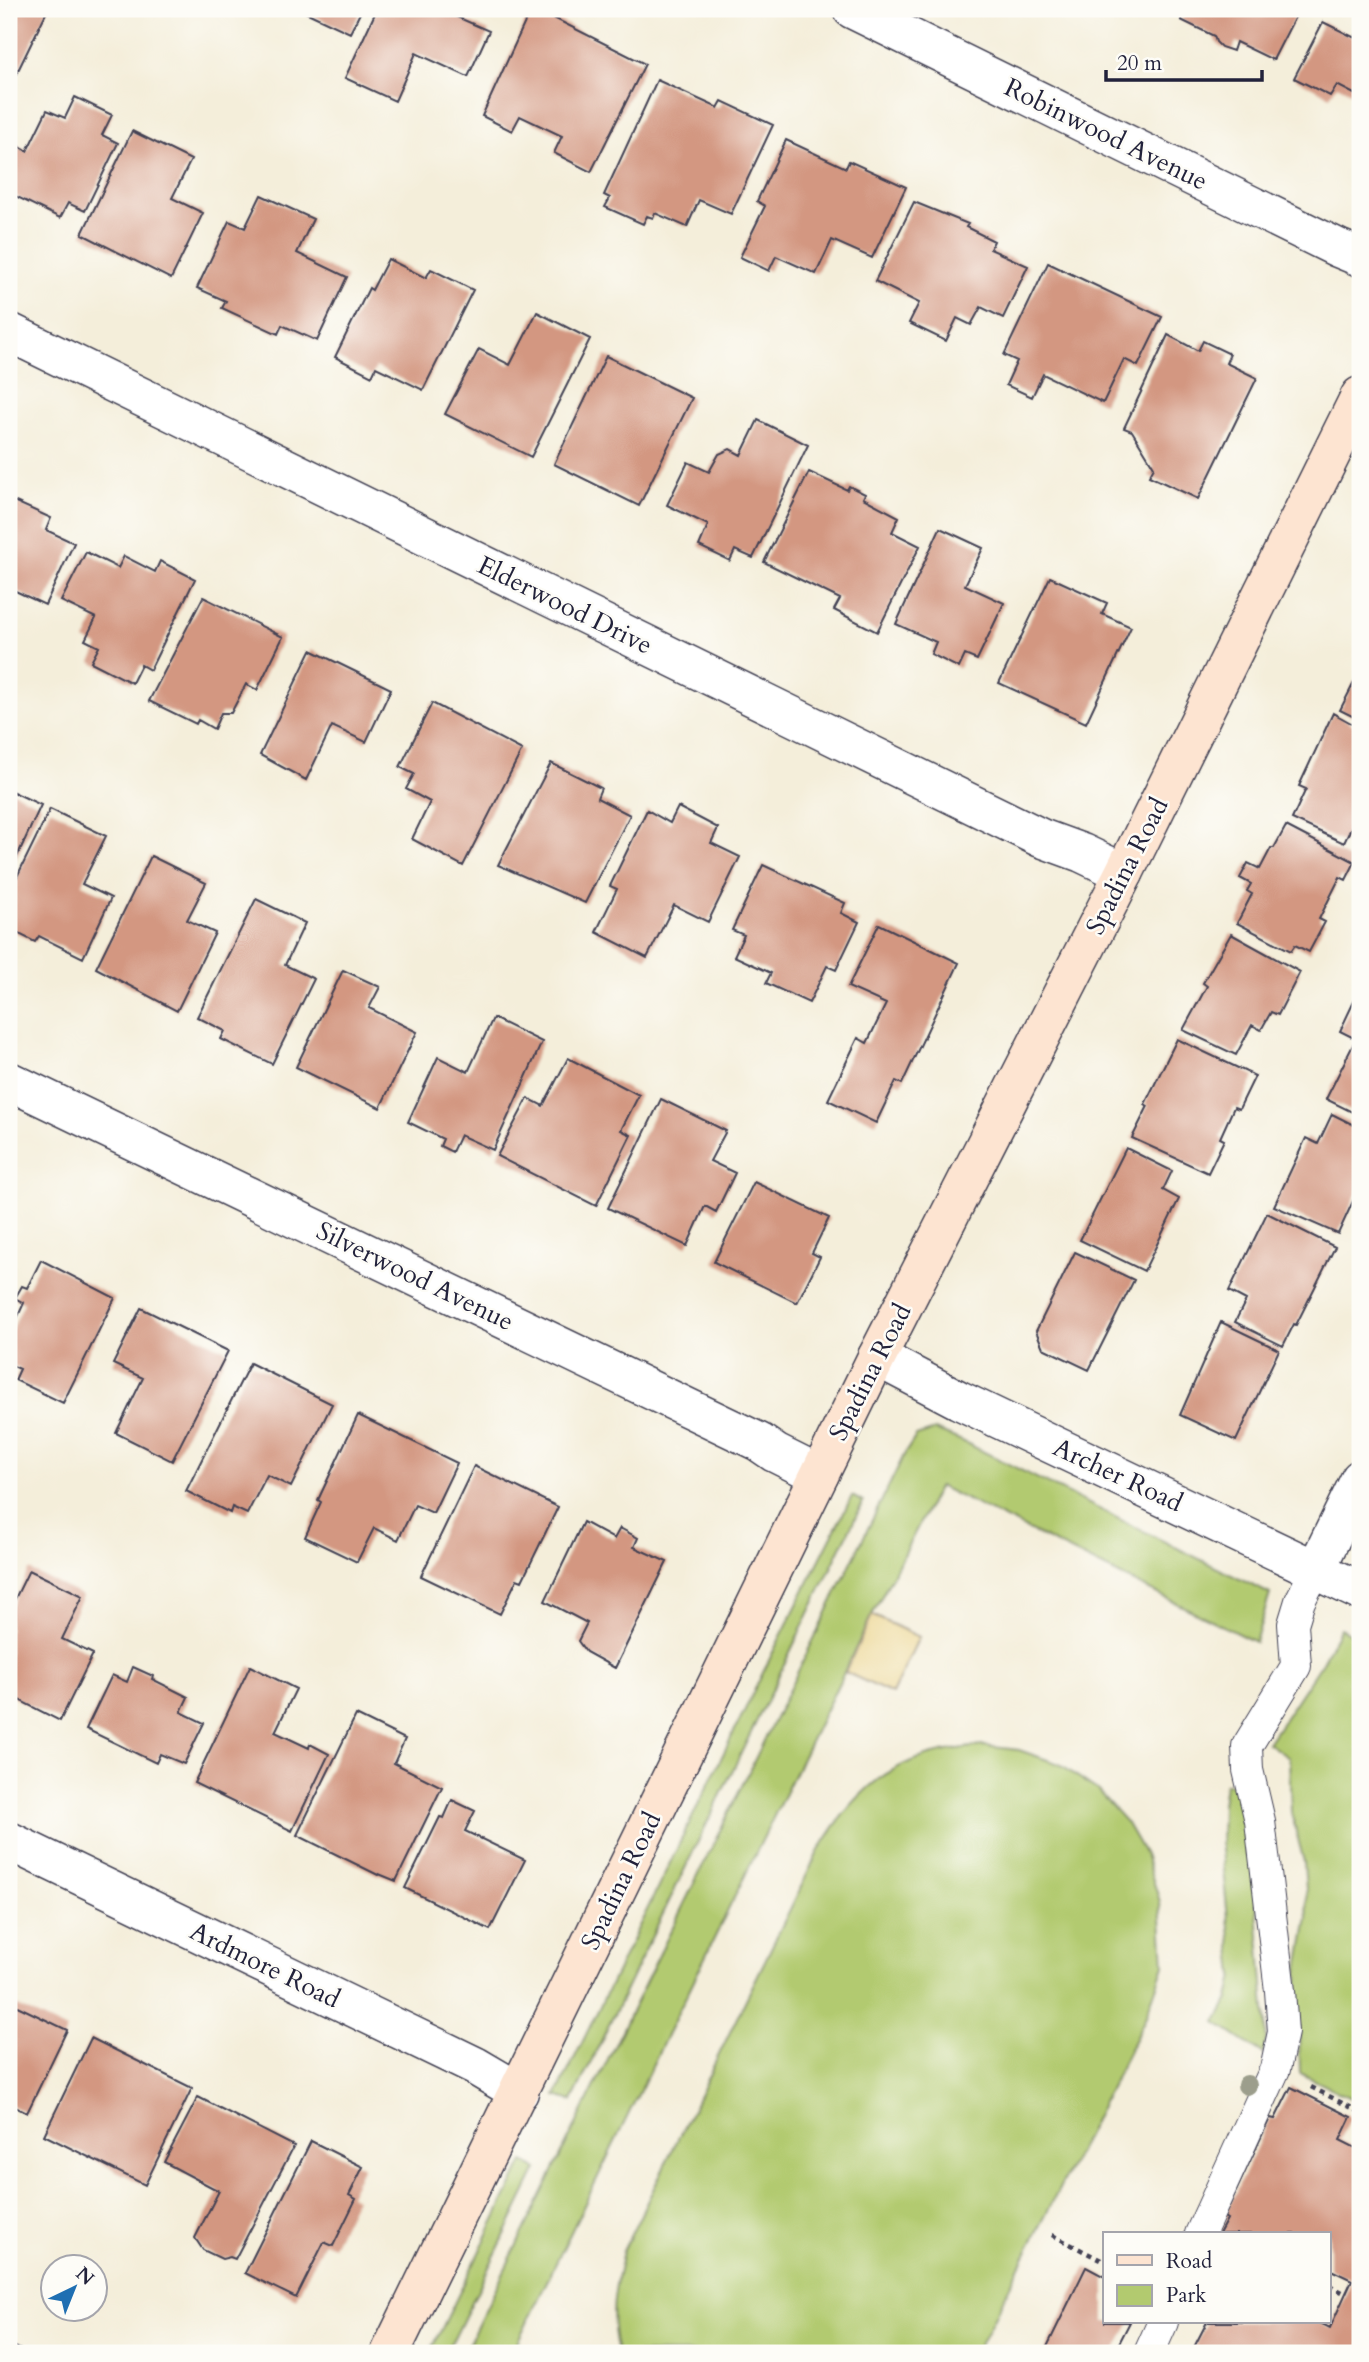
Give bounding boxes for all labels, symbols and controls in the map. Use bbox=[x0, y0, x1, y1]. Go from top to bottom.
scale bar bbox=[1106, 38, 1262, 82]
text: 20 m bbox=[1117, 49, 1162, 78]
street label: Robinwood Avenue bbox=[998, 70, 1214, 198]
street label: Elderwood Drive bbox=[472, 548, 658, 662]
street label: Spadina Road bbox=[1077, 791, 1177, 940]
street label: Silverwood Avenue bbox=[310, 1213, 520, 1339]
street label: Spadina Road bbox=[820, 1297, 920, 1446]
street label: Archer Road bbox=[1047, 1430, 1189, 1520]
street label: Spadina Road bbox=[573, 1806, 670, 1956]
street label: Ardmore Road bbox=[184, 1913, 346, 2017]
legend bbox=[1103, 2232, 1330, 2324]
text: Road bbox=[1166, 2247, 1212, 2276]
north arrow bbox=[38, 2254, 108, 2324]
text: N bbox=[70, 2261, 100, 2292]
text: Park bbox=[1166, 2281, 1207, 2310]

